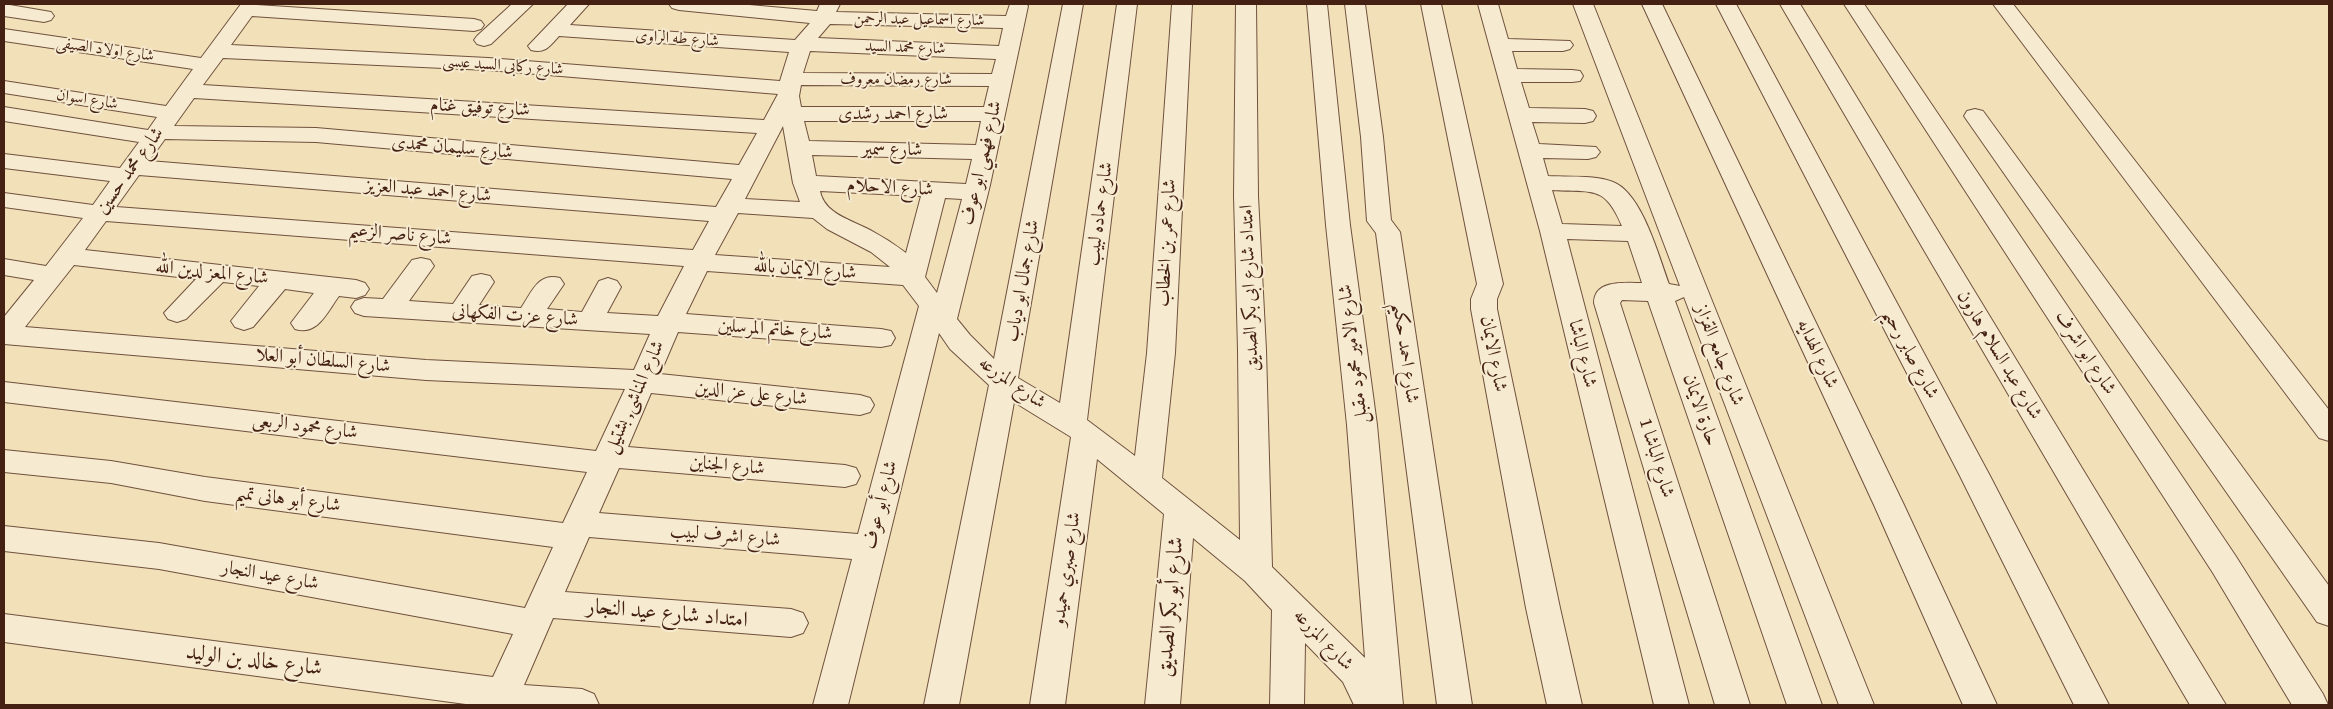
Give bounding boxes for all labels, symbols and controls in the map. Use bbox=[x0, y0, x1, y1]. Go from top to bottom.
street label: شارع اسماعيل عبد الرحمن bbox=[854, 9, 984, 31]
street label: شارع طه الراوى bbox=[635, 27, 719, 51]
street label: شارع اولاد الصيفى bbox=[55, 34, 155, 66]
street label: شارع محمد السيد bbox=[864, 37, 946, 59]
street label: شارع ركابى السيد عيسى bbox=[442, 52, 564, 80]
street label: شارع رمضان معروف bbox=[840, 70, 952, 90]
street label: شارع اسوان bbox=[55, 86, 119, 114]
street label: شارع توفيق غنام bbox=[430, 94, 530, 122]
street label: شارع فهمي ابو عوف bbox=[957, 99, 1007, 227]
street label: شارع احمد رشدى bbox=[838, 103, 948, 125]
street label: شارع محمد حسين bbox=[91, 123, 169, 219]
street label: شارع سليمان محمدى bbox=[390, 131, 514, 165]
street label: شارع سمير bbox=[861, 138, 923, 162]
street label: شارع حماده لبيب bbox=[1081, 161, 1119, 267]
street label: شارع احمد عبد العزيز bbox=[364, 174, 492, 208]
street label: شارع الاحلام bbox=[846, 174, 934, 202]
street label: شارع عمر بن الخطاب bbox=[1152, 178, 1182, 308]
street label: امتداد شارع ابى بكر الصديق bbox=[1236, 204, 1264, 372]
street label: شارع جمال ابو دياب bbox=[1001, 218, 1045, 344]
street label: شارع ناصر الزعيم bbox=[347, 219, 453, 251]
street label: شارع الايمان بالله bbox=[753, 255, 857, 285]
street label: شارع المعز لدين الله bbox=[154, 256, 270, 290]
street label: شارع الامير محمود مقبل bbox=[1334, 283, 1374, 425]
street label: شارع عبد السلام هارون bbox=[1951, 286, 2047, 424]
street label: شارع عزت الفكهانى bbox=[451, 300, 579, 332]
street label: شارع احمد حكيم bbox=[1387, 301, 1423, 405]
street label: شارع جامع القزاز bbox=[1689, 301, 1749, 409]
street label: شارع صابر رحيم bbox=[1877, 305, 1943, 403]
street label: شارع ابو اشرف bbox=[2049, 307, 2121, 399]
street label: شارع الايمان bbox=[1474, 314, 1512, 394]
street label: شارع خاتم المرسلين bbox=[717, 315, 833, 345]
street label: شارع الهدايه bbox=[1791, 316, 1843, 392]
street label: شارع الباشا bbox=[1563, 318, 1601, 390]
street label: شارع المناشى, بشتيل bbox=[600, 337, 670, 457]
street label: شارع السلطان أبو العلا bbox=[255, 344, 391, 378]
street label: شارع المزرعه bbox=[974, 352, 1050, 414]
street label: حارة الايمان bbox=[1677, 371, 1723, 449]
street label: شارع على عز الدين bbox=[694, 377, 808, 411]
street label: شارع محمود الربعى bbox=[251, 409, 359, 445]
street label: شارع الباشا 1 bbox=[1633, 415, 1679, 501]
street label: شارع الجناين bbox=[688, 451, 766, 481]
street label: شارع أبو عوف bbox=[859, 458, 903, 552]
street label: شارع أبو هانى تميم bbox=[234, 482, 342, 518]
street label: شارع صبري حميدو bbox=[1048, 511, 1086, 627]
street label: شارع اشرف لبيب bbox=[669, 520, 781, 552]
street label: شارع أبو بكر الصديق bbox=[1152, 536, 1190, 678]
street label: شارع عيد النجار bbox=[220, 556, 320, 596]
street label: امتداد شارع عيد النجار bbox=[585, 594, 749, 634]
street label: شارع المزرعه bbox=[1288, 604, 1358, 676]
street label: شارع خالد بن الوليد bbox=[184, 640, 324, 682]

